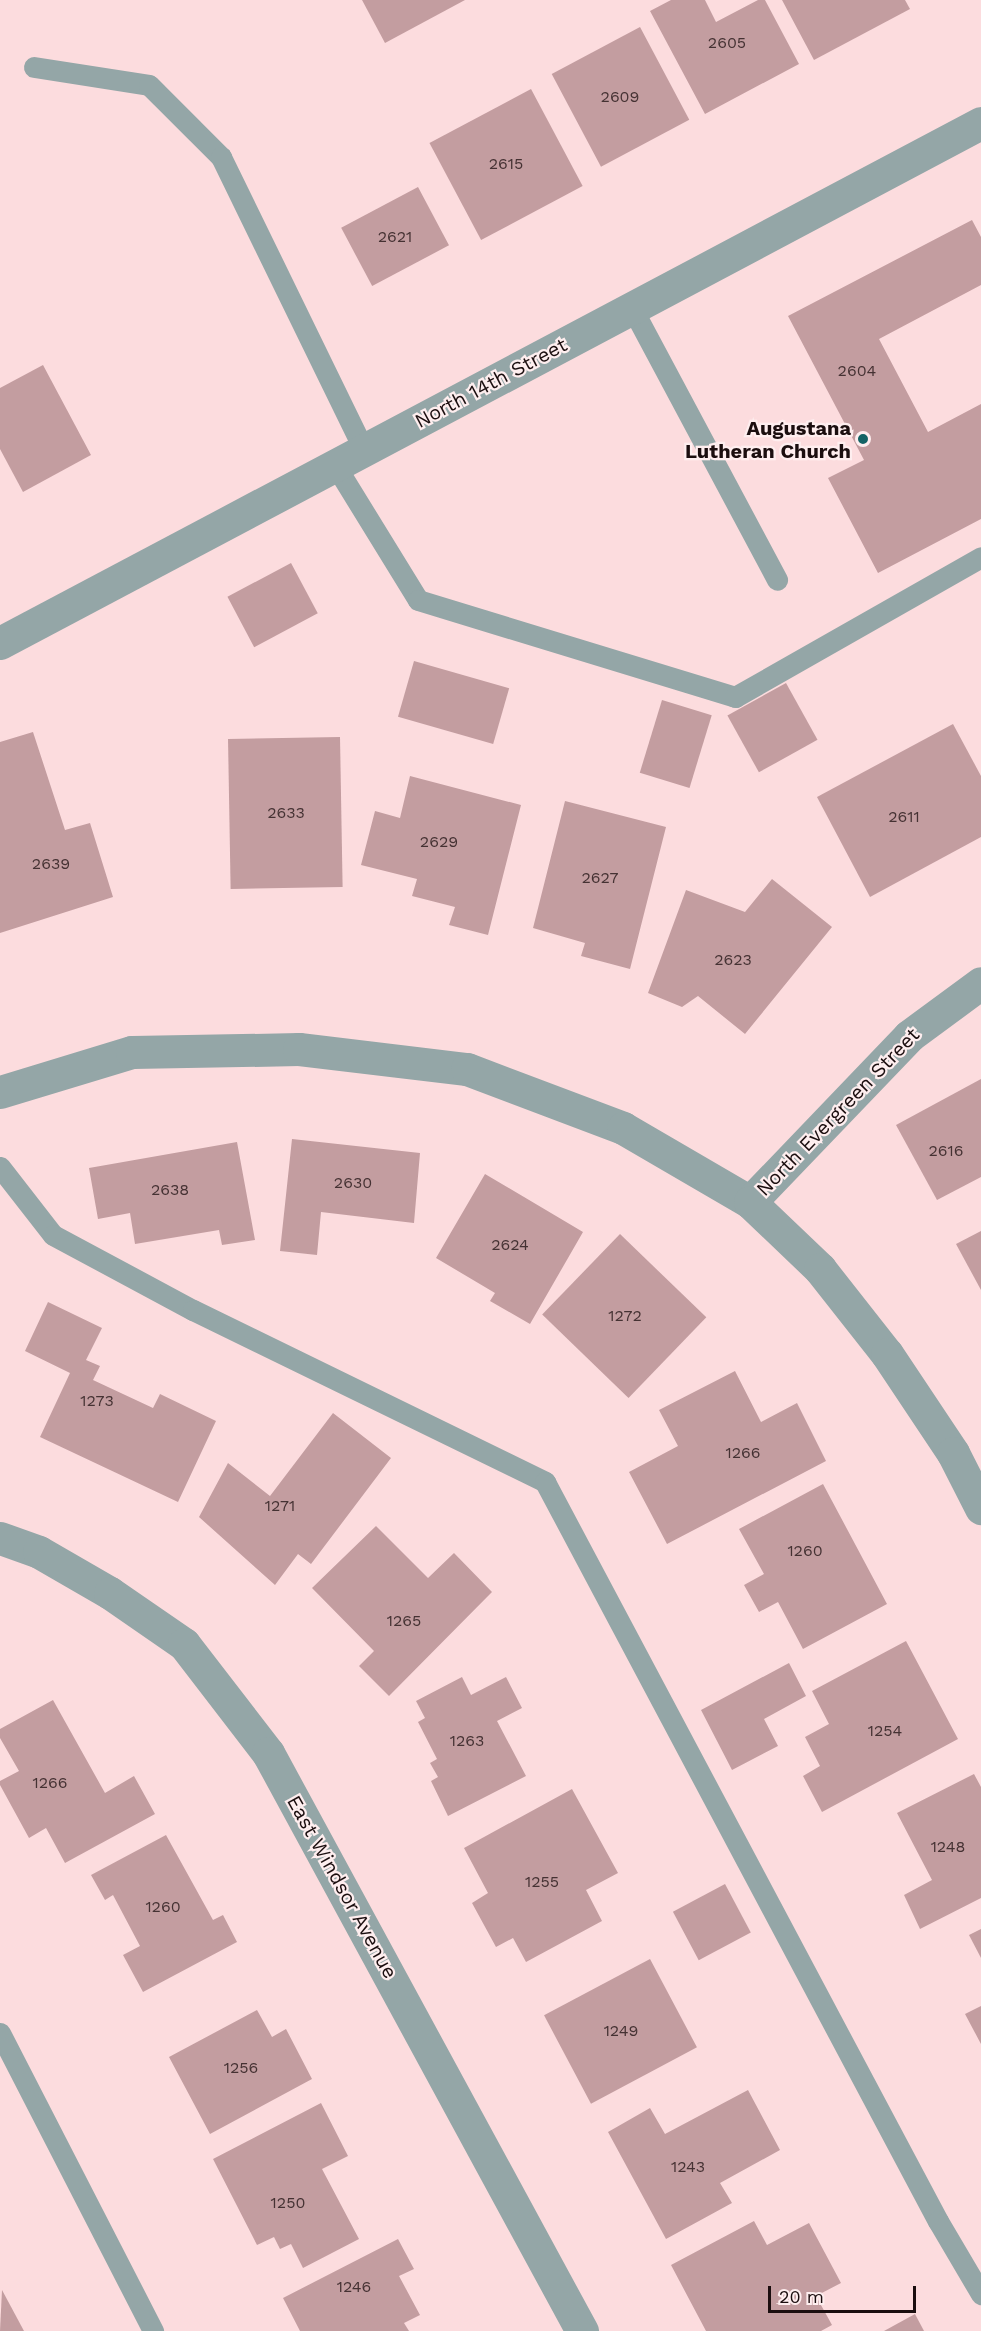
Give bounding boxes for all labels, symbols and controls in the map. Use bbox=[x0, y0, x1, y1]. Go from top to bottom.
house number: 2605 bbox=[708, 33, 746, 53]
house number: 2609 bbox=[601, 87, 639, 107]
house number: 2615 bbox=[489, 154, 523, 174]
house number: 2621 bbox=[378, 227, 412, 247]
street label: North 14th Street bbox=[411, 333, 571, 433]
house number: 2604 bbox=[838, 361, 876, 381]
place label: Augustana Lutheran Church bbox=[685, 416, 851, 463]
marker: Augustana Lutheran Church bbox=[856, 432, 870, 446]
house number: 2633 bbox=[267, 803, 305, 823]
house number: 2611 bbox=[888, 807, 920, 827]
house number: 2629 bbox=[420, 832, 458, 852]
house number: 2639 bbox=[32, 854, 70, 874]
house number: 2627 bbox=[581, 868, 619, 888]
house number: 2623 bbox=[714, 950, 752, 970]
street label: North Evergreen Street bbox=[751, 1023, 925, 1201]
house number: 2616 bbox=[928, 1141, 964, 1161]
house number: 2630 bbox=[334, 1173, 372, 1193]
house number: 2638 bbox=[151, 1180, 189, 1200]
house number: 2624 bbox=[491, 1235, 529, 1255]
house number: 1272 bbox=[608, 1306, 642, 1326]
house number: 1273 bbox=[80, 1391, 114, 1411]
house number: 1266 bbox=[725, 1443, 761, 1463]
house number: 1271 bbox=[265, 1496, 295, 1516]
house number: 1260 bbox=[787, 1541, 823, 1561]
house number: 1265 bbox=[387, 1611, 421, 1631]
house number: 1254 bbox=[868, 1721, 902, 1741]
house number: 1263 bbox=[450, 1731, 484, 1751]
house number: 1266 bbox=[32, 1773, 68, 1793]
street label: East Windsor Avenue bbox=[281, 1790, 403, 1984]
house number: 1248 bbox=[931, 1837, 965, 1857]
house number: 1255 bbox=[525, 1872, 559, 1892]
house number: 1260 bbox=[145, 1897, 181, 1917]
house number: 1249 bbox=[604, 2021, 638, 2041]
house number: 1256 bbox=[224, 2058, 258, 2078]
house number: 1243 bbox=[671, 2157, 705, 2177]
house number: 1250 bbox=[271, 2193, 305, 2213]
scale bar bbox=[771, 2274, 920, 2312]
house number: 1246 bbox=[337, 2277, 371, 2297]
text: 20 m bbox=[779, 2286, 824, 2307]

